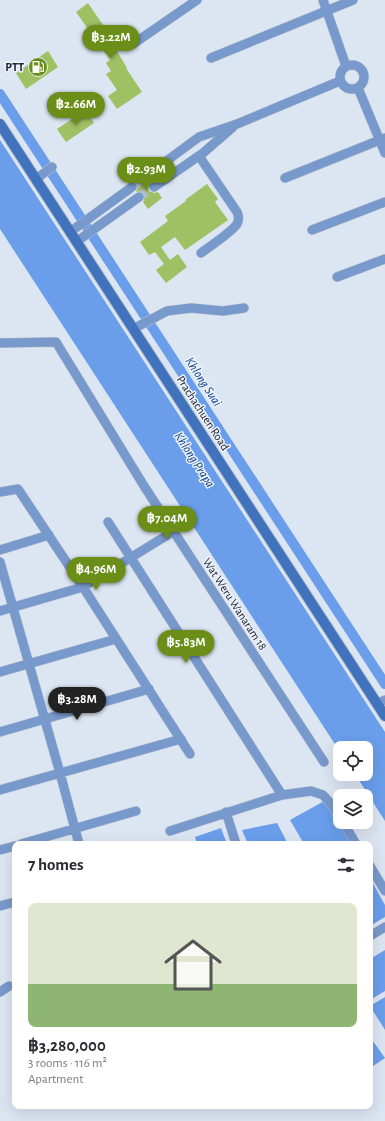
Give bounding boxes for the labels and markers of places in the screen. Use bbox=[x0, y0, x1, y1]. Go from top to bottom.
pin: ฿3.22M bbox=[78, 25, 144, 59]
fuel station icon: PTT bbox=[27, 56, 49, 78]
place label: PTT bbox=[5, 61, 24, 73]
pin: ฿2.66M bbox=[43, 92, 109, 126]
pin: ฿2.93M bbox=[113, 157, 179, 191]
pin: ฿7.04M bbox=[134, 506, 200, 540]
pin: ฿4.96M bbox=[63, 557, 129, 591]
pin: ฿5.83M bbox=[153, 630, 219, 664]
pin: ฿3.28M bbox=[44, 687, 110, 721]

